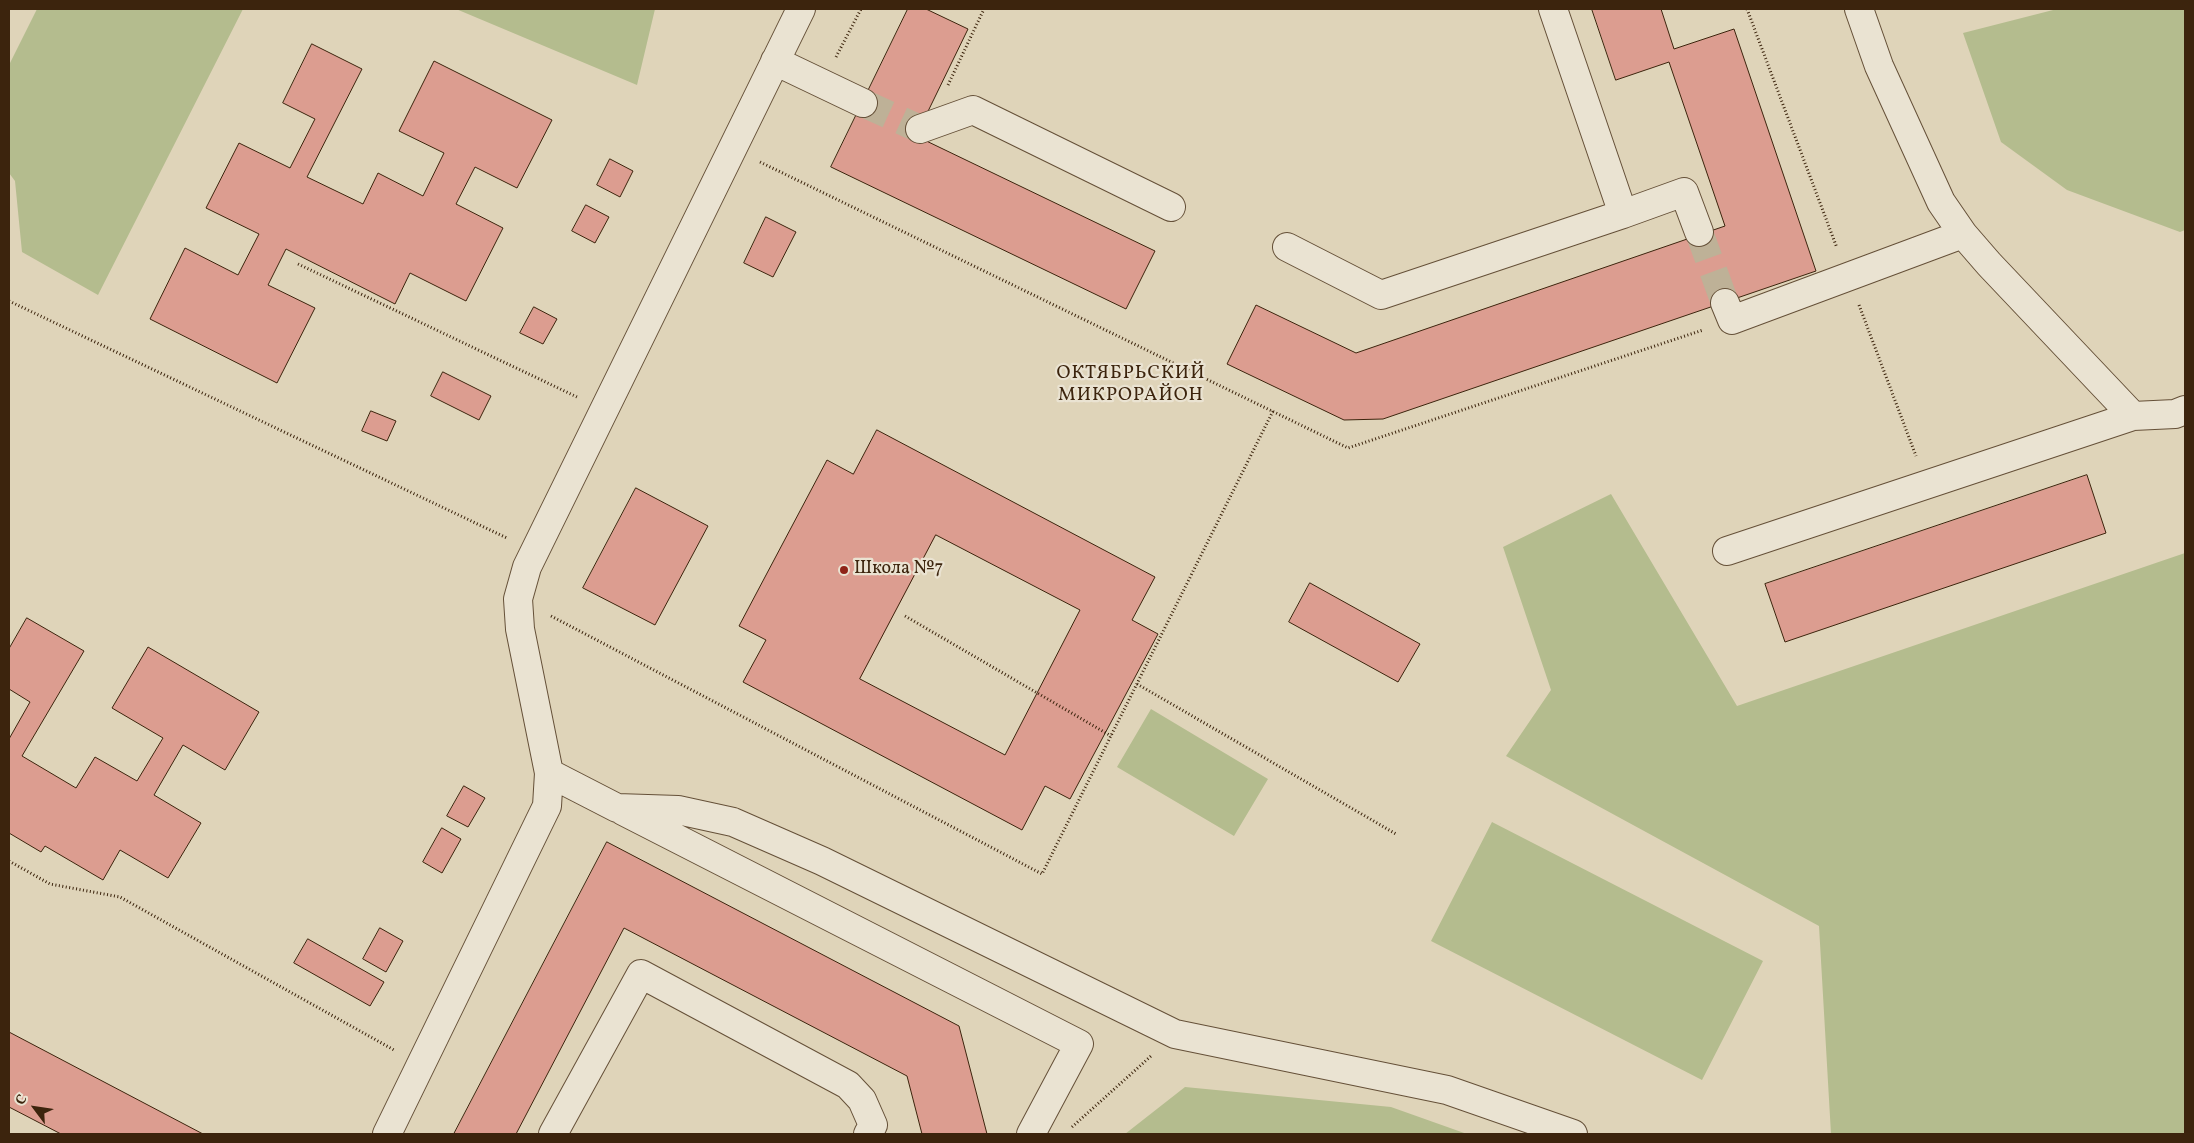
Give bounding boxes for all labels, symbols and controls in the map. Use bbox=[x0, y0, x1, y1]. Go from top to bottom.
district label: ОКТЯБРЬСКИЙ МИКРОРАЙОН bbox=[1055, 364, 1207, 408]
place label: Школа №7 bbox=[854, 559, 943, 581]
marker: Школа №7 bbox=[838, 564, 850, 576]
north arrow bbox=[10, 1083, 60, 1133]
text: С bbox=[11, 1091, 32, 1109]

